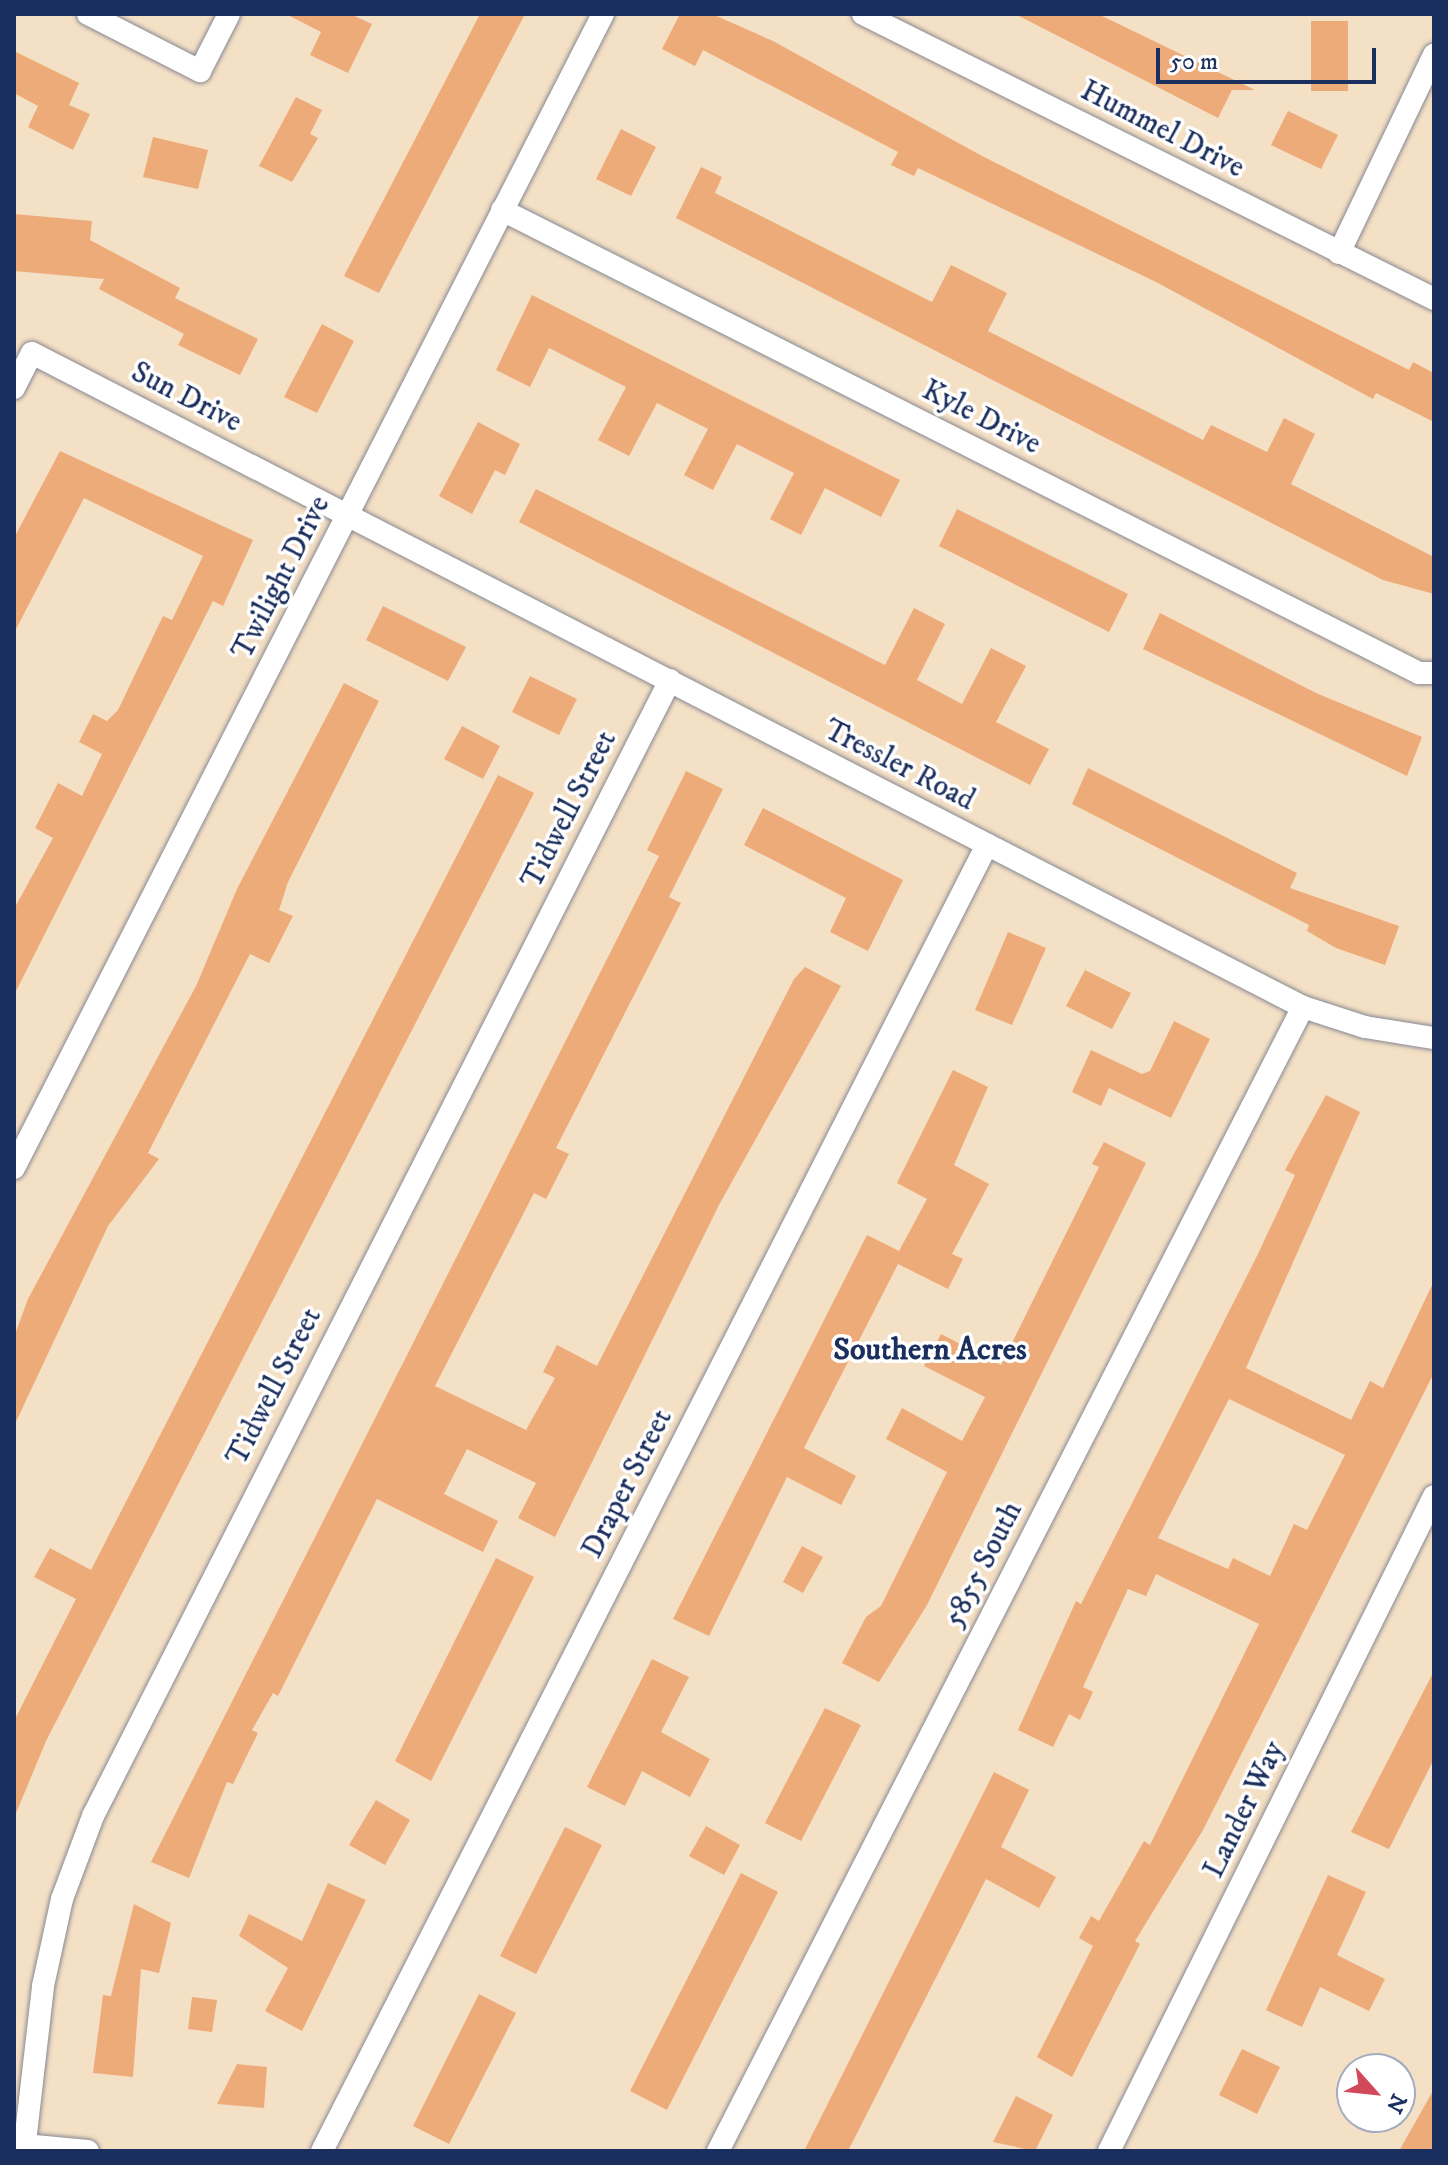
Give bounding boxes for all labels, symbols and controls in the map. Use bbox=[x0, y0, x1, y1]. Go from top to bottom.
scale bar bbox=[1160, 32, 1380, 82]
text: 50 m bbox=[1170, 47, 1218, 77]
street label: Hummel Drive bbox=[1074, 73, 1250, 187]
street label: Sun Drive bbox=[125, 355, 247, 441]
street label: Kyle Drive bbox=[916, 373, 1046, 463]
street label: Twilight Drive bbox=[225, 490, 339, 666]
street label: Tressler Road bbox=[818, 713, 980, 819]
street label: Tidwell Street bbox=[515, 725, 625, 895]
street label: Tidwell Street bbox=[220, 1302, 330, 1472]
district label: Southern Acres bbox=[833, 1331, 1027, 1369]
street label: Draper Street bbox=[575, 1404, 681, 1564]
street label: 5855 South bbox=[937, 1496, 1031, 1634]
street label: Lander Way bbox=[1197, 1736, 1293, 1884]
north arrow bbox=[1336, 2053, 1416, 2133]
text: N bbox=[1380, 2089, 1412, 2117]

